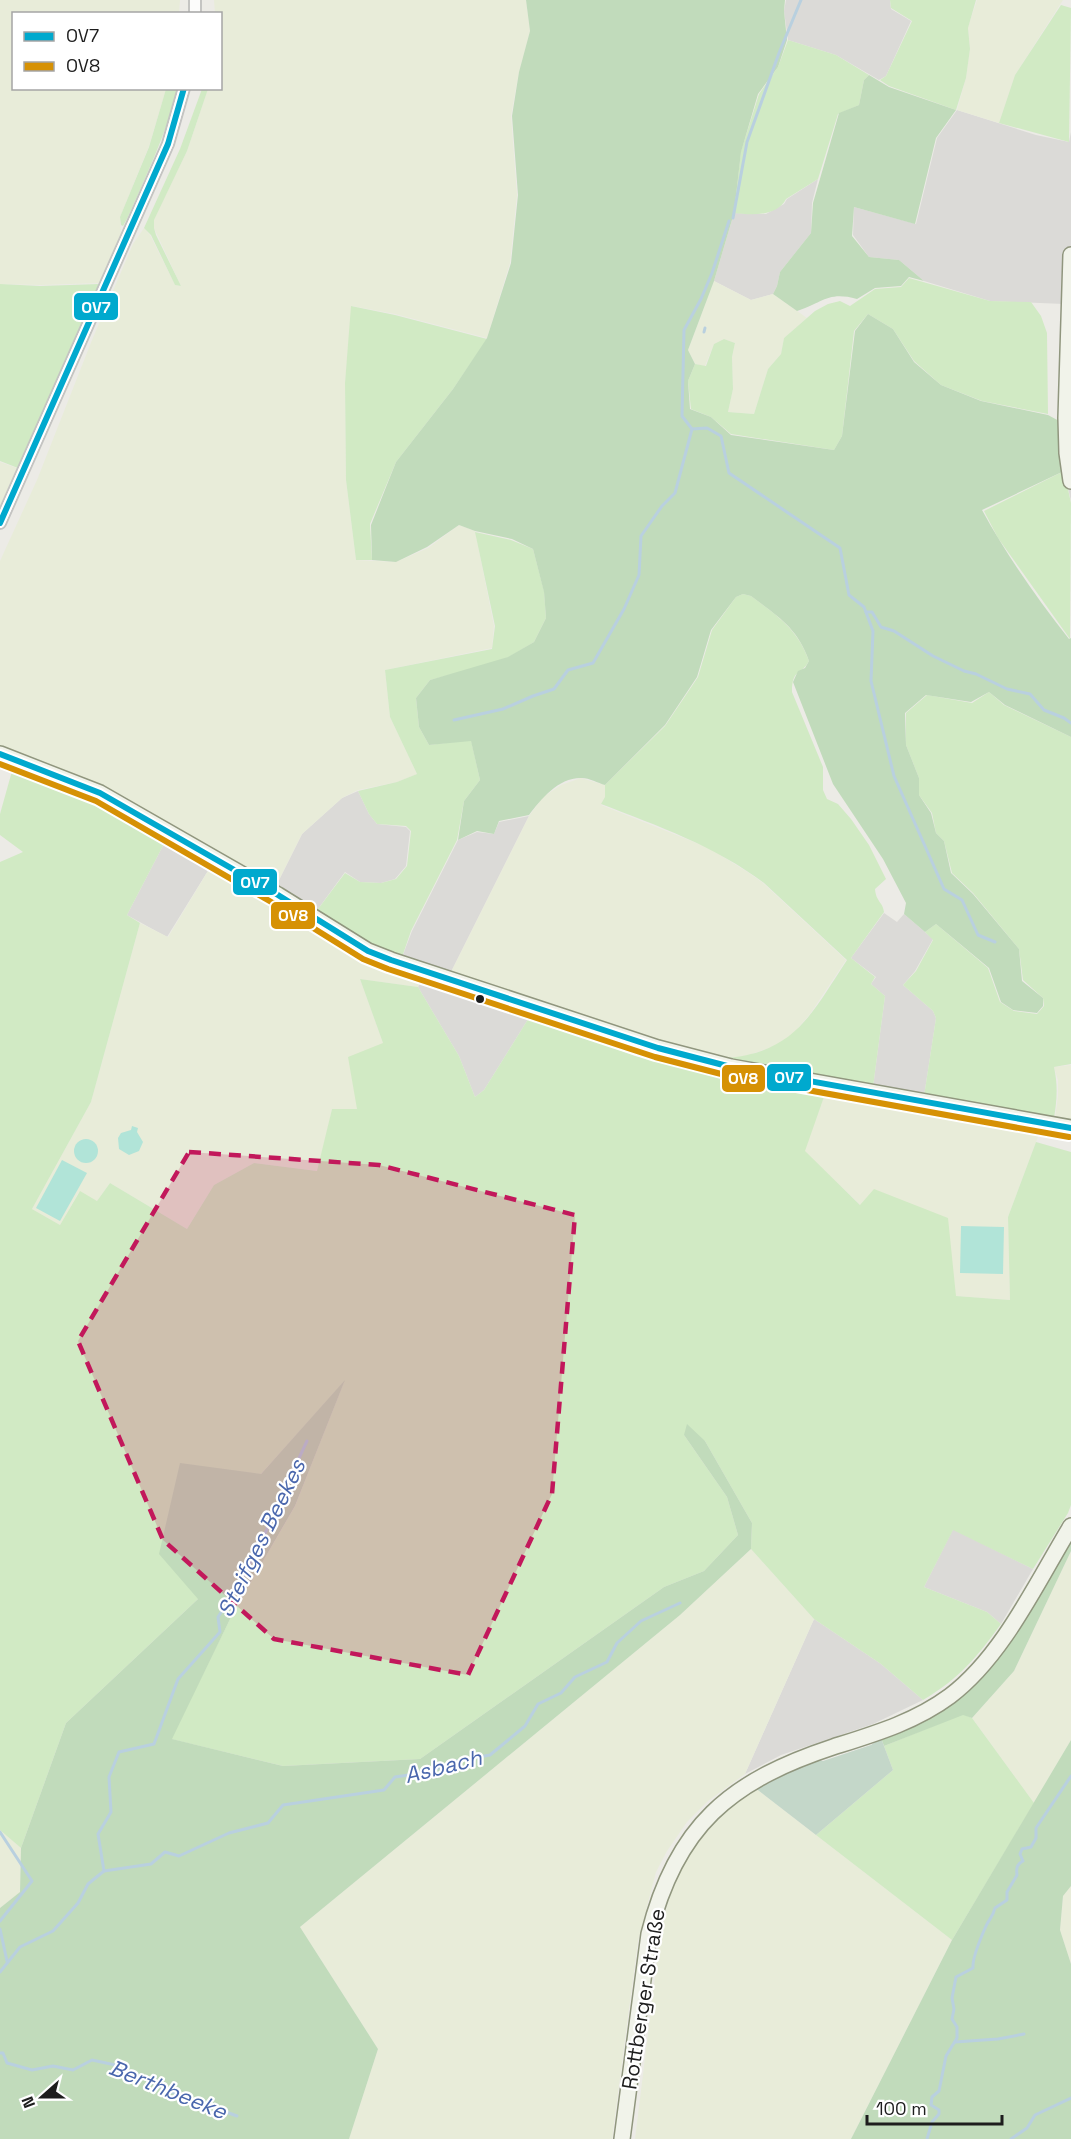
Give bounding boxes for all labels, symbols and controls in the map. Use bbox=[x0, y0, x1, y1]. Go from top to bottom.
legend bbox=[12, 12, 222, 90]
text: OV7 bbox=[66, 24, 99, 47]
text: OV8 bbox=[66, 54, 100, 77]
line badge: OV7 bbox=[73, 292, 119, 321]
text: OV7 bbox=[81, 297, 111, 318]
line badge: OV7 bbox=[232, 868, 278, 896]
text: OV7 bbox=[240, 872, 270, 893]
line badge: OV8 bbox=[270, 901, 316, 930]
text: OV8 bbox=[278, 905, 308, 926]
unlabelled marker bbox=[474, 993, 486, 1005]
line badge: OV7 bbox=[766, 1063, 812, 1092]
line badge: OV8 bbox=[721, 1064, 766, 1093]
text: OV7 bbox=[774, 1067, 804, 1088]
text: OV8 bbox=[728, 1068, 758, 1089]
water label: Steifges Beekes bbox=[211, 1453, 312, 1621]
water label: Asbach bbox=[401, 1743, 485, 1789]
street label: Rottberger Straße bbox=[615, 1906, 671, 2092]
water label: Berthbeeke bbox=[105, 2053, 232, 2126]
north arrow bbox=[12, 2067, 72, 2127]
scale bar bbox=[867, 2088, 1002, 2126]
text: N bbox=[17, 2093, 40, 2111]
text: 100 m bbox=[876, 2097, 927, 2120]

